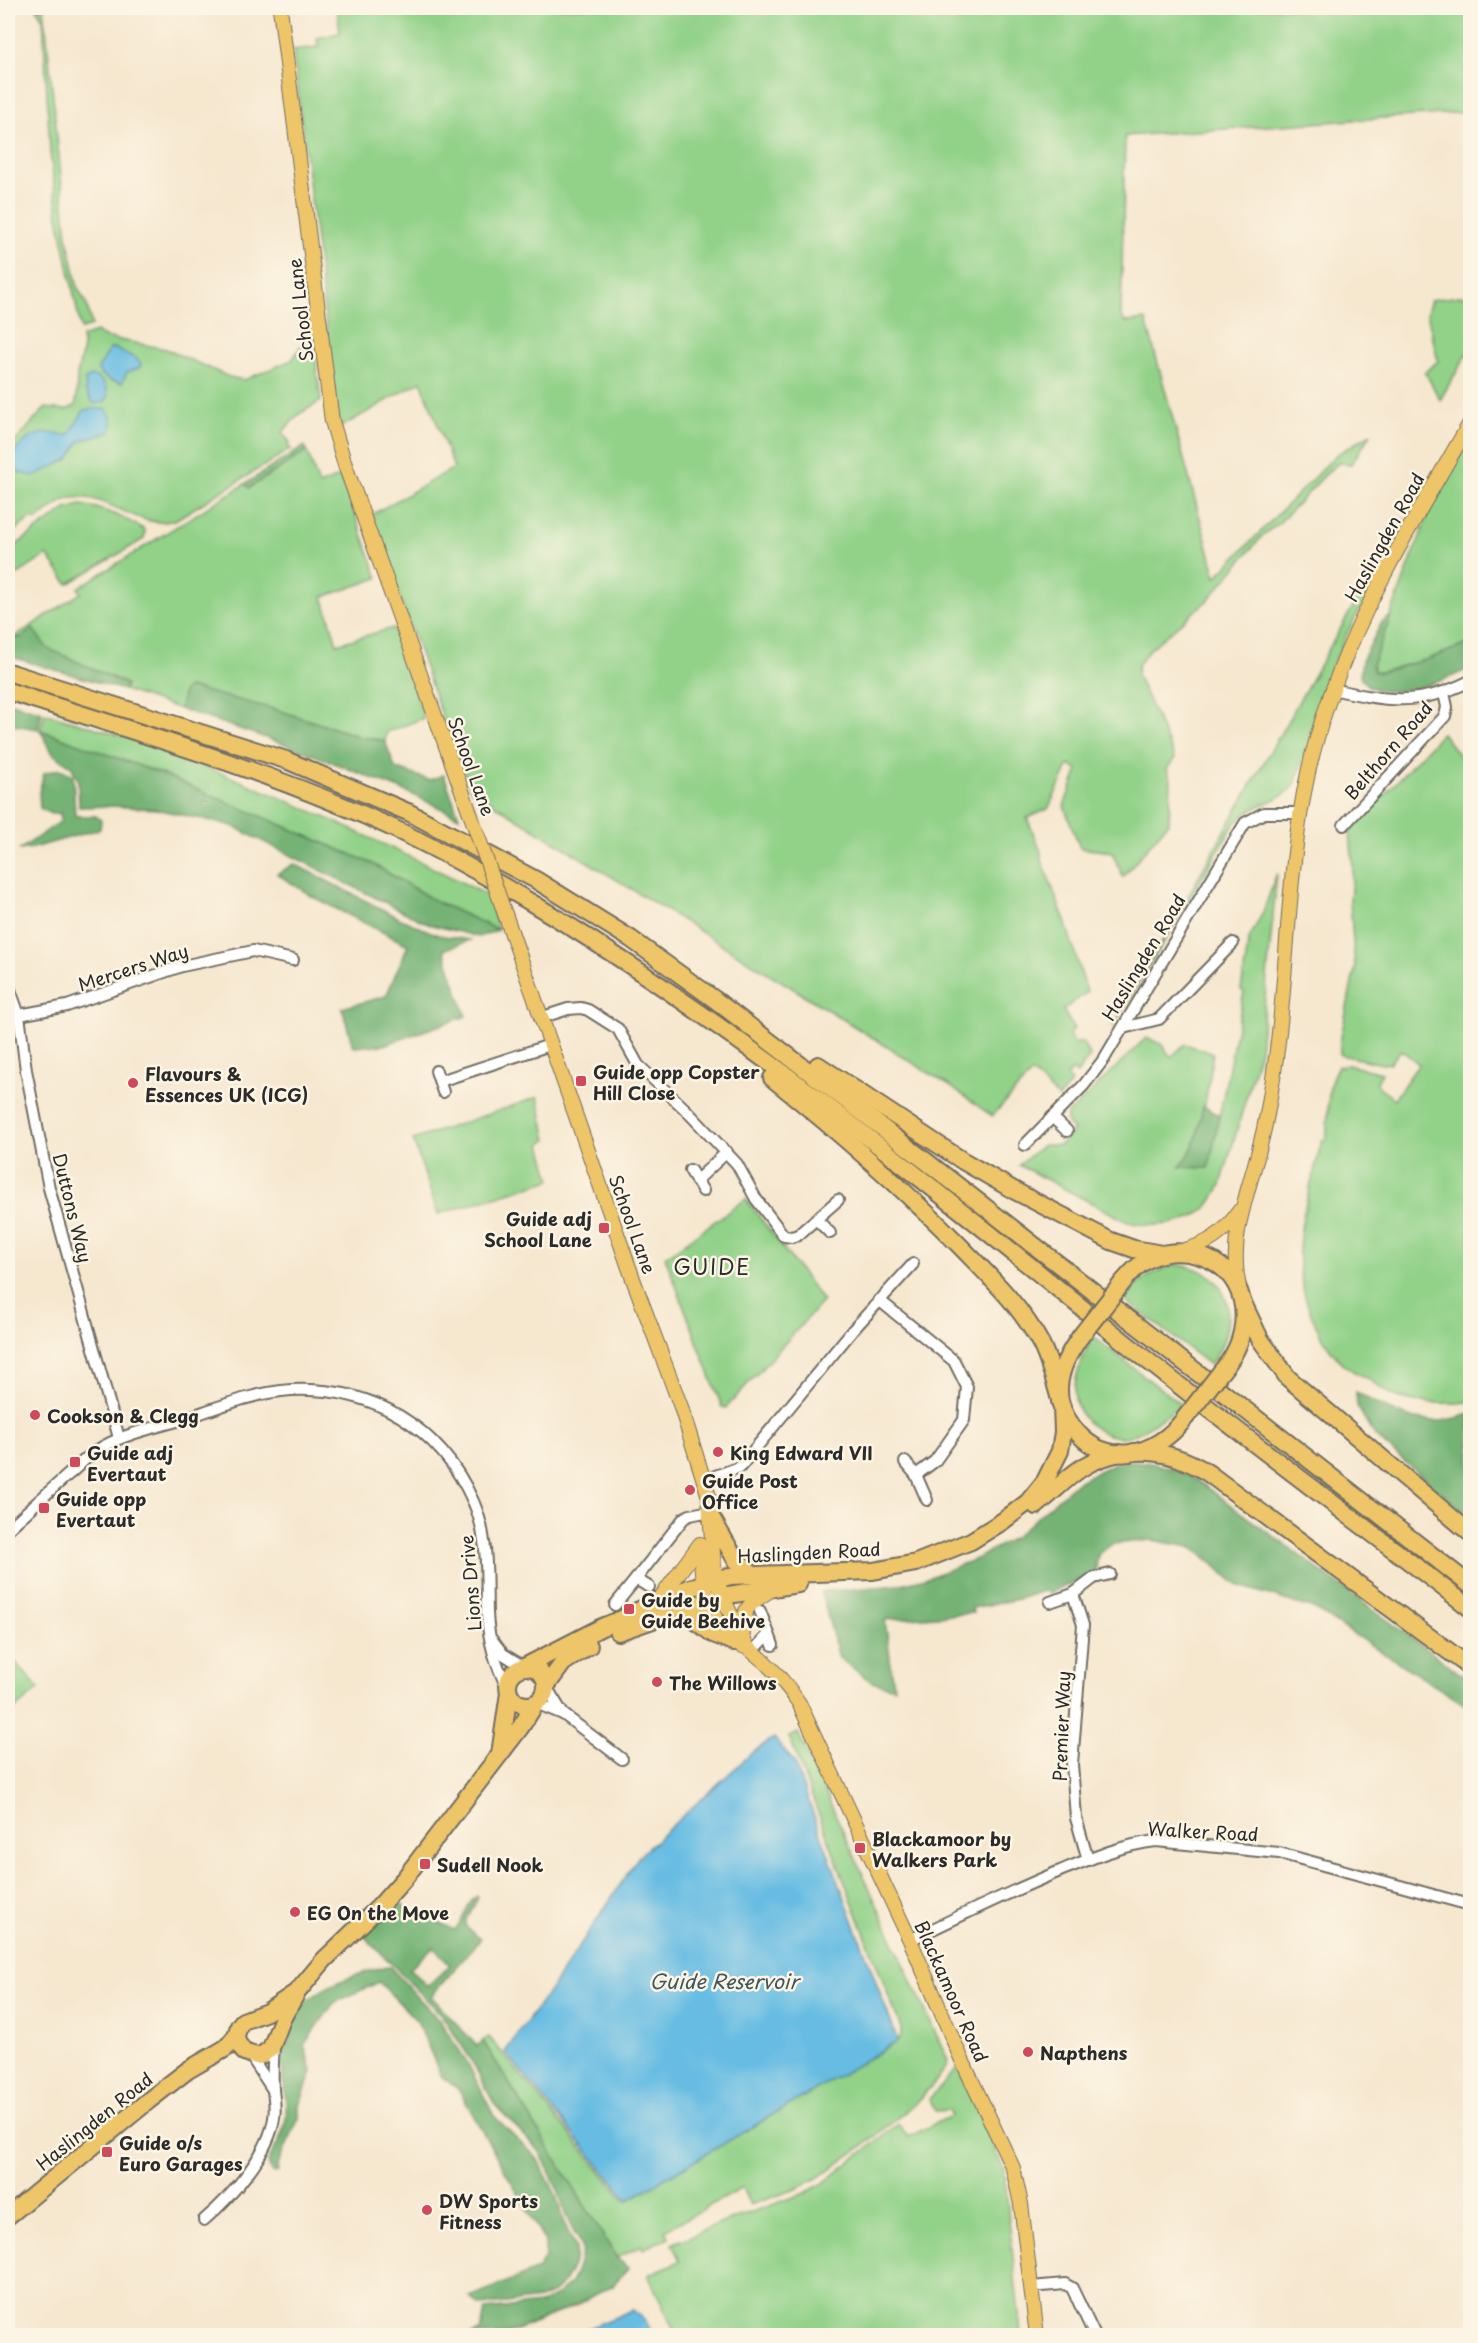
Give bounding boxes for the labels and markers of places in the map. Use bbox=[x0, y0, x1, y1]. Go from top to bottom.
place label: Guide opp Copster Hill Close bbox=[593, 1058, 760, 1106]
place label: Flavours & Essences UK (ICG) bbox=[145, 1060, 308, 1108]
marker: Guide opp Copster Hill Close bbox=[574, 1074, 588, 1088]
marker: Flavours & Essences UK (ICG) bbox=[126, 1076, 140, 1090]
place label: Guide adj School Lane bbox=[484, 1205, 592, 1253]
marker: Guide adj School Lane bbox=[597, 1221, 611, 1235]
place label: Cookson & Clegg bbox=[47, 1402, 199, 1429]
marker: Cookson & Clegg bbox=[28, 1408, 42, 1422]
place label: Guide adj Evertaut bbox=[87, 1439, 173, 1487]
place label: King Edward VII bbox=[730, 1439, 873, 1466]
marker: King Edward VII bbox=[711, 1445, 725, 1459]
marker: Guide adj Evertaut bbox=[68, 1455, 82, 1469]
place label: Guide Post Office bbox=[702, 1467, 798, 1515]
marker: Guide Post Office bbox=[683, 1483, 697, 1497]
place label: Guide opp Evertaut bbox=[56, 1485, 146, 1533]
marker: Guide opp Evertaut bbox=[37, 1501, 51, 1515]
place label: Guide by Guide Beehive bbox=[641, 1586, 765, 1634]
marker: Guide by Guide Beehive bbox=[622, 1602, 636, 1616]
place label: The Willows bbox=[669, 1669, 777, 1696]
marker: The Willows bbox=[650, 1675, 664, 1689]
place label: Blackamoor by Walkers Park bbox=[872, 1825, 1011, 1873]
marker: Blackamoor by Walkers Park bbox=[853, 1841, 867, 1855]
place label: Sudell Nook bbox=[437, 1851, 544, 1878]
marker: Sudell Nook bbox=[418, 1857, 432, 1871]
place label: EG On the Move bbox=[307, 1899, 449, 1926]
marker: EG On the Move bbox=[288, 1905, 302, 1919]
place label: Napthens bbox=[1040, 2039, 1128, 2066]
marker: Napthens bbox=[1021, 2045, 1035, 2059]
place label: Guide o/s Euro Garages bbox=[119, 2129, 243, 2177]
marker: Guide o/s Euro Garages bbox=[100, 2145, 114, 2159]
place label: DW Sports Fitness bbox=[439, 2187, 538, 2235]
marker: DW Sports Fitness bbox=[420, 2203, 434, 2217]

